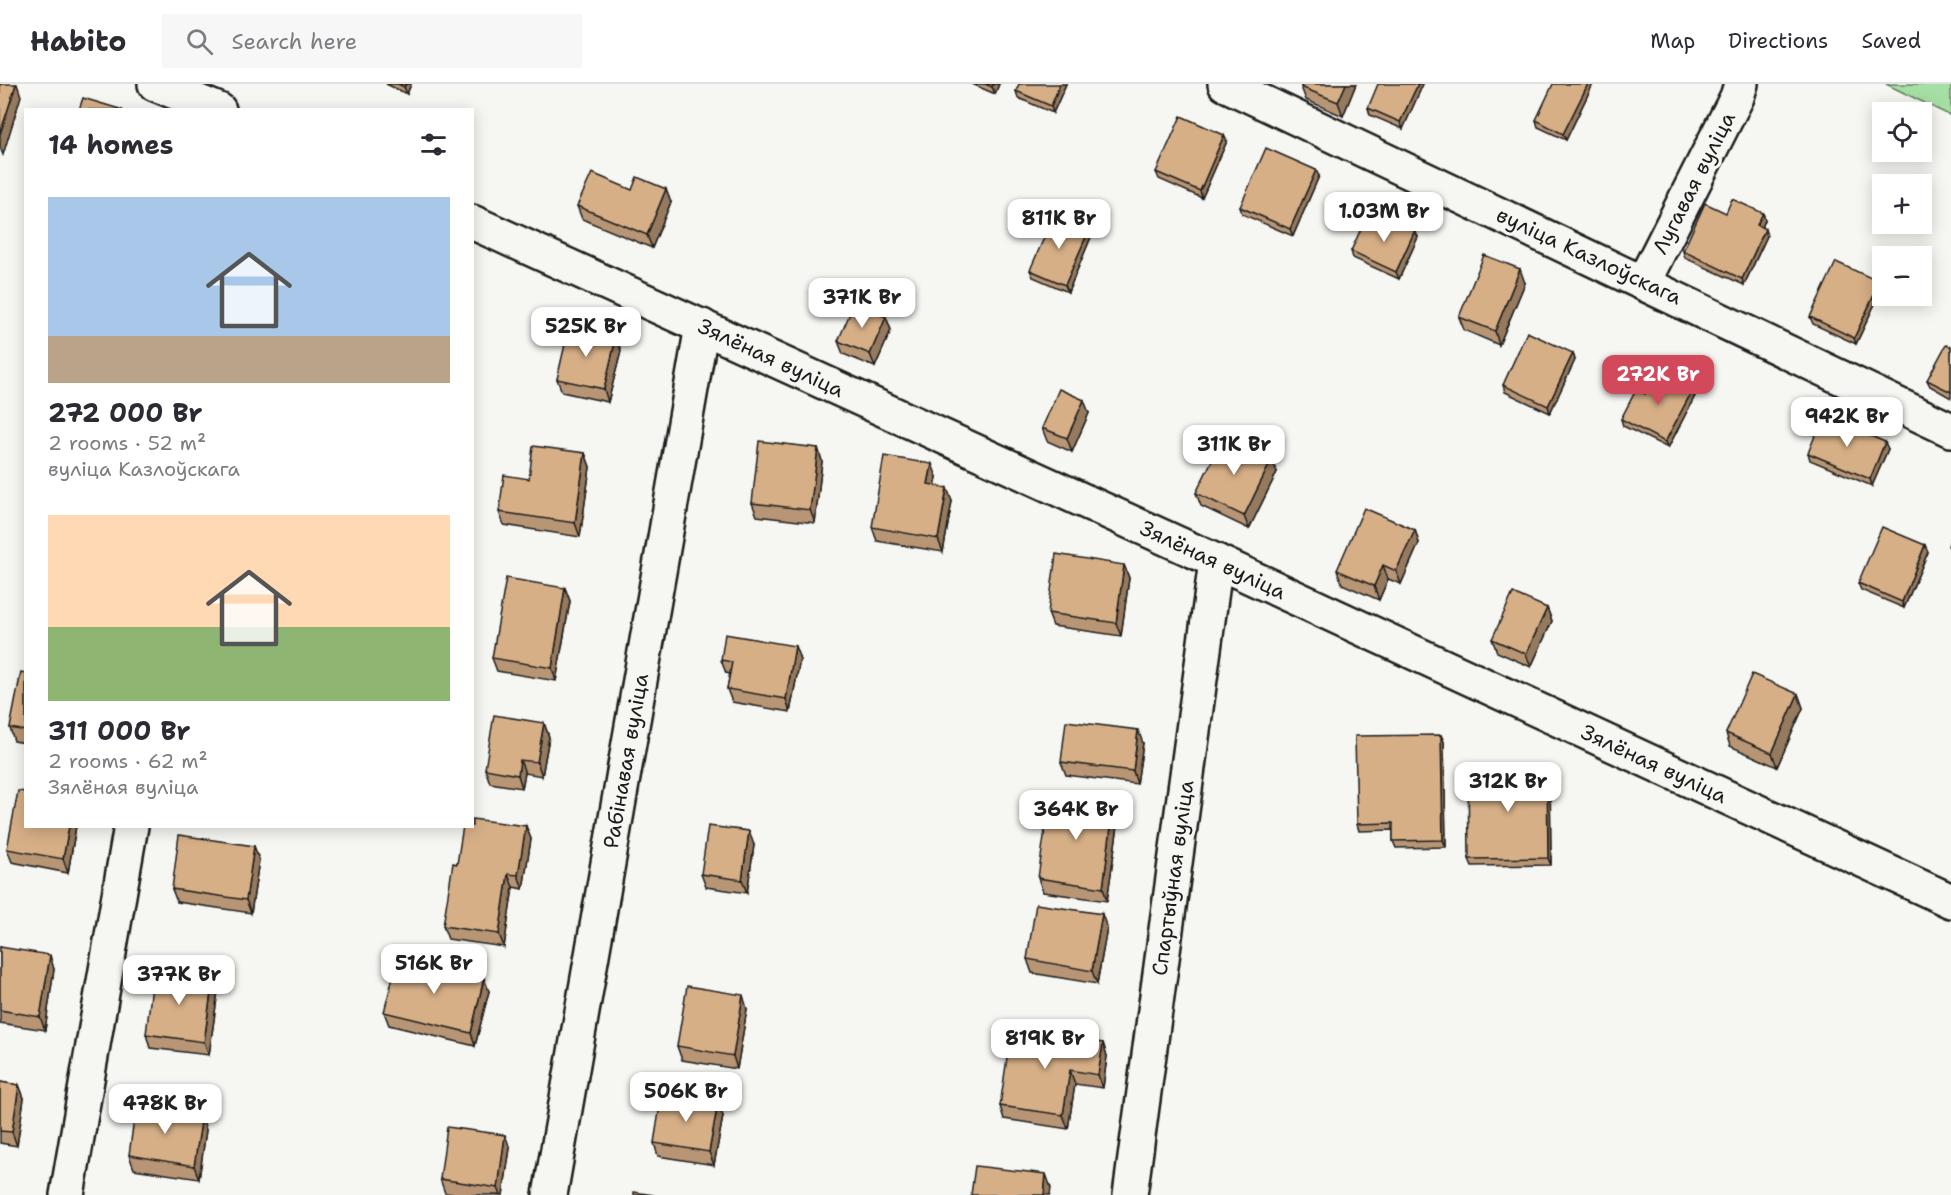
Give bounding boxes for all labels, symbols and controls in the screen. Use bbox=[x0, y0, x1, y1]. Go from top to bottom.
search box bbox=[162, 14, 582, 68]
text: Habito bbox=[30, 22, 126, 60]
icon: search bbox=[183, 25, 216, 58]
text: Search here bbox=[231, 27, 357, 56]
text: Map bbox=[1650, 27, 1695, 55]
text: Directions bbox=[1728, 27, 1828, 55]
text: Saved bbox=[1861, 27, 1921, 55]
map controls bbox=[1872, 102, 1932, 306]
button: locate bbox=[1872, 102, 1932, 162]
street label: Лугавая вуліца bbox=[1646, 107, 1742, 259]
text: 14 homes bbox=[48, 127, 174, 162]
icon: filters bbox=[417, 128, 450, 161]
button: + bbox=[1872, 174, 1932, 234]
pin: 1.03M Br bbox=[1322, 192, 1446, 243]
text: 1.03M Br bbox=[1338, 198, 1430, 224]
pin: 811K Br bbox=[1004, 199, 1114, 250]
street label: вуліца Казлоўскага bbox=[1492, 201, 1686, 311]
text: 811K Br bbox=[1022, 205, 1096, 231]
icon: home bbox=[195, 236, 303, 344]
button: − bbox=[1872, 246, 1932, 306]
pin: 371K Br bbox=[807, 278, 917, 329]
text: 371K Br bbox=[822, 284, 902, 310]
pin: 525K Br bbox=[531, 307, 641, 358]
street label: Зялёная вуліца bbox=[694, 312, 848, 404]
text: 525K Br bbox=[545, 313, 627, 339]
pin: 272K Br bbox=[1603, 355, 1713, 406]
text: 272K Br bbox=[1616, 361, 1700, 387]
text: 272 000 Br bbox=[48, 395, 202, 430]
pin: 942K Br bbox=[1792, 397, 1902, 448]
text: 942K Br bbox=[1805, 403, 1889, 429]
pin: 311K Br bbox=[1179, 425, 1289, 476]
text: 2 rooms · 52 m² bbox=[48, 430, 206, 456]
text: 311K Br bbox=[1197, 431, 1271, 457]
text: вуліца Казлоўскага bbox=[48, 456, 240, 482]
street label: Зялёная вуліца bbox=[1136, 514, 1290, 606]
icon: home bbox=[195, 554, 303, 662]
street label: Рабінавая вуліца bbox=[597, 671, 655, 851]
text: 311 000 Br bbox=[48, 713, 191, 748]
street label: Зялёная вуліца bbox=[1577, 718, 1731, 810]
text: 2 rooms · 62 m² bbox=[48, 748, 208, 774]
pin: 312K Br bbox=[1453, 762, 1563, 813]
text: 312K Br bbox=[1468, 768, 1548, 794]
text: Зялёная вуліца bbox=[48, 774, 198, 800]
street label: Спартыўная вуліца bbox=[1145, 779, 1201, 977]
pin: 364K Br bbox=[1021, 790, 1131, 841]
text: 364K Br bbox=[1033, 796, 1119, 822]
pin: 516K Br bbox=[379, 944, 489, 995]
text: 516K Br bbox=[395, 950, 473, 976]
pin: 377K Br bbox=[124, 955, 234, 1006]
text: 377K Br bbox=[137, 961, 221, 987]
pin: 819K Br bbox=[990, 1019, 1100, 1070]
text: 819K Br bbox=[1005, 1025, 1085, 1051]
pin: 506K Br bbox=[631, 1072, 741, 1123]
text: 506K Br bbox=[644, 1078, 728, 1104]
pin: 478K Br bbox=[110, 1084, 220, 1135]
text: 478K Br bbox=[123, 1090, 207, 1116]

